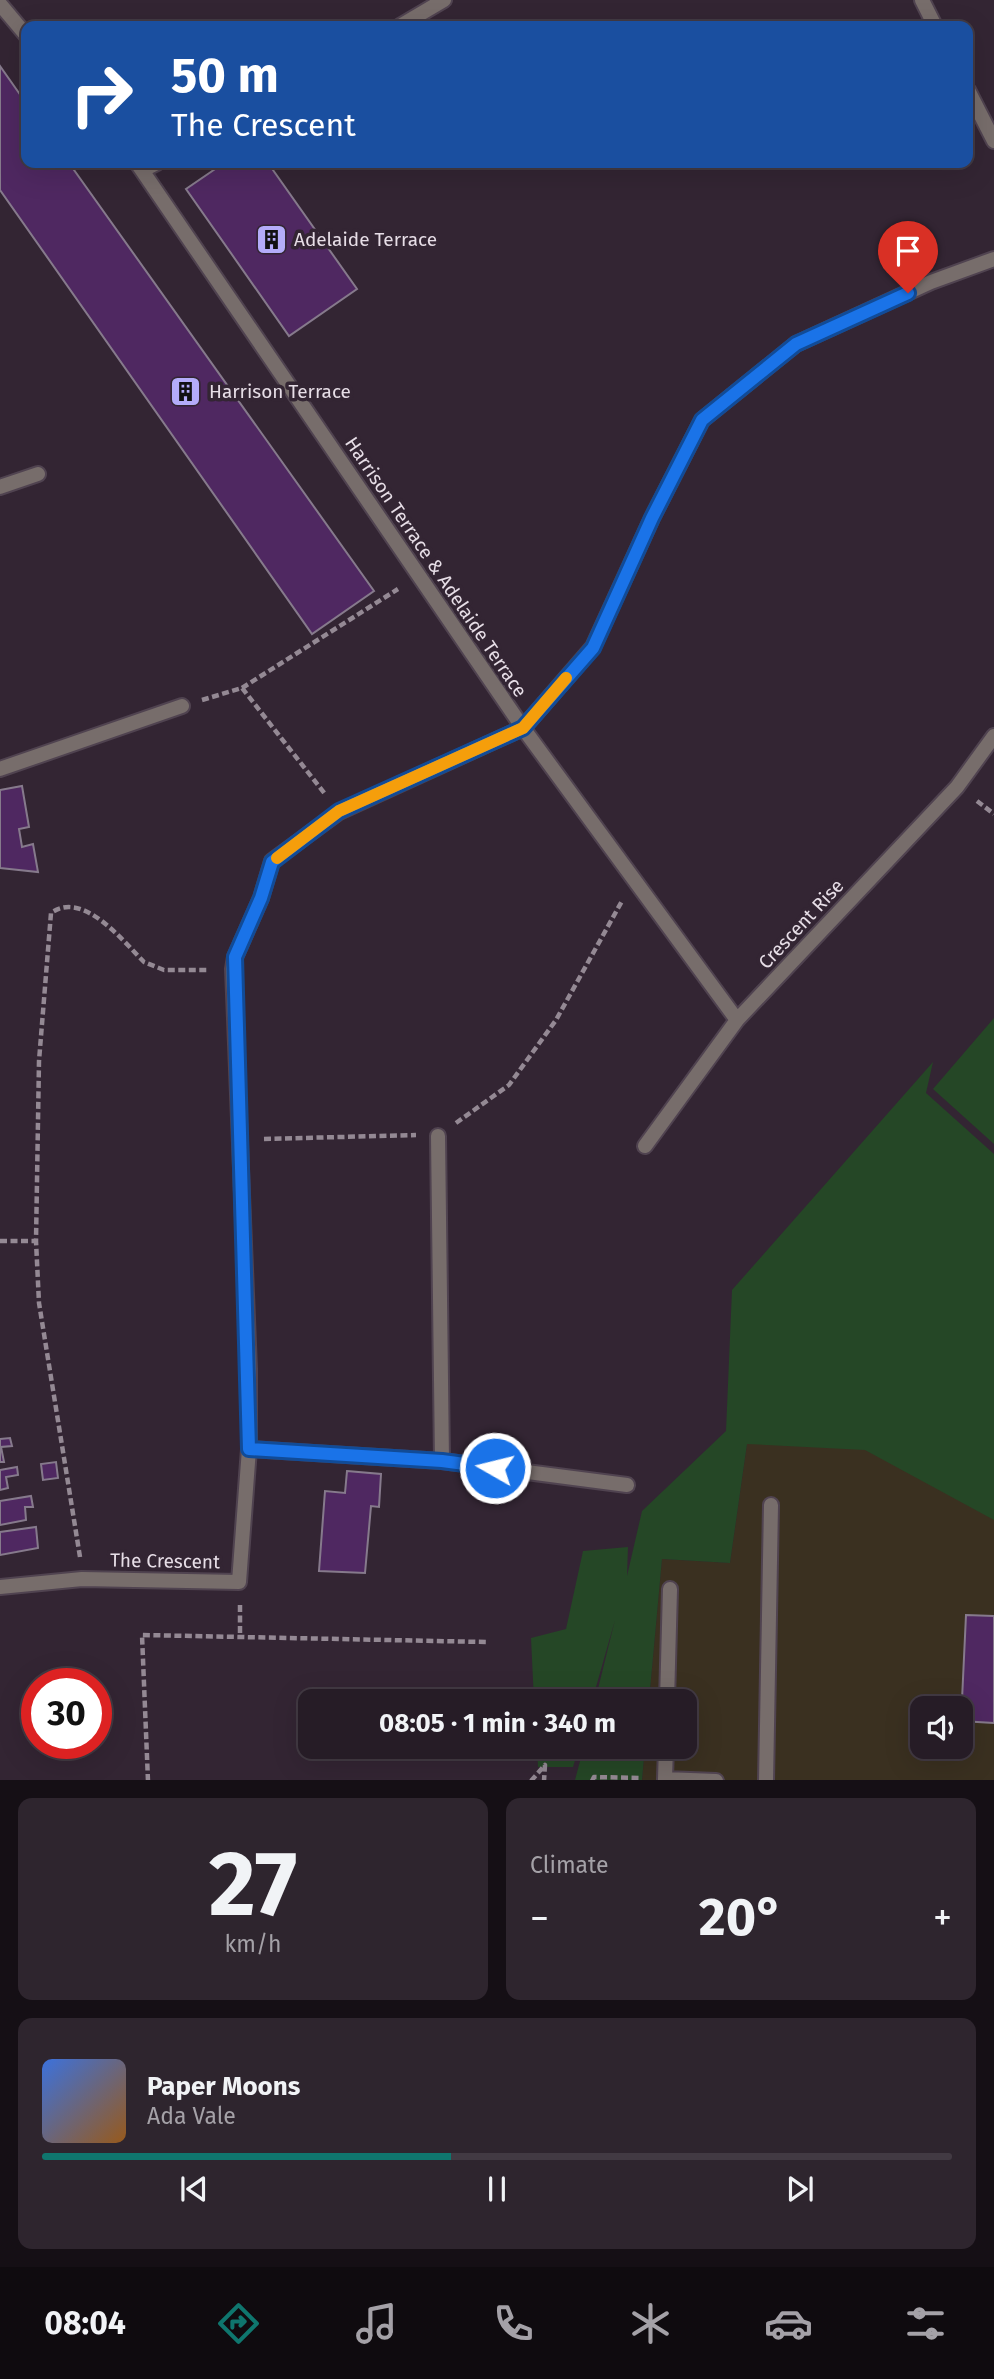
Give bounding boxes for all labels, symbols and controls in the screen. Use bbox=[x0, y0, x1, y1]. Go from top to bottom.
text: 50 m bbox=[171, 46, 279, 105]
icon: right bbox=[56, 49, 147, 140]
text: The Crescent bbox=[171, 106, 356, 144]
pin bbox=[878, 221, 938, 293]
building icon: Adelaide Terrace bbox=[254, 222, 288, 256]
place label: Adelaide Terrace bbox=[294, 228, 437, 251]
icon: arrive bbox=[889, 232, 927, 270]
building icon: Harrison Terrace bbox=[169, 374, 203, 408]
place label: Harrison Terrace bbox=[209, 380, 351, 403]
street label: Harrison Terrace & Adelaide Terrace bbox=[340, 433, 532, 701]
street label: Crescent Rise bbox=[754, 874, 848, 974]
position arrow bbox=[458, 1431, 532, 1505]
street label: The Crescent bbox=[110, 1549, 220, 1573]
speed limit sign: 30 bbox=[21, 1668, 112, 1759]
map controls bbox=[910, 1696, 973, 1759]
button: sound bbox=[910, 1696, 973, 1759]
text: 08:05 · 1 min · 340 m bbox=[379, 1708, 616, 1739]
text: 27 bbox=[209, 1830, 297, 1939]
text: Climate bbox=[530, 1851, 609, 1879]
text: 20° bbox=[699, 1886, 783, 1949]
text: − bbox=[530, 1895, 549, 1941]
text: + bbox=[933, 1895, 952, 1941]
text: km/h bbox=[225, 1930, 281, 1958]
text: Paper Moons bbox=[147, 2071, 300, 2102]
text: Ada Vale bbox=[147, 2102, 236, 2130]
icon: previous bbox=[175, 2170, 213, 2208]
icon: pause bbox=[478, 2170, 516, 2208]
icon: next bbox=[781, 2170, 819, 2208]
icon: directions bbox=[214, 2299, 263, 2348]
icon: music bbox=[352, 2299, 401, 2348]
icon: phone bbox=[489, 2299, 538, 2348]
icon: climate bbox=[626, 2299, 675, 2348]
icon: car bbox=[764, 2299, 813, 2348]
icon: filters bbox=[901, 2299, 950, 2348]
text: 08:04 bbox=[44, 2304, 126, 2342]

